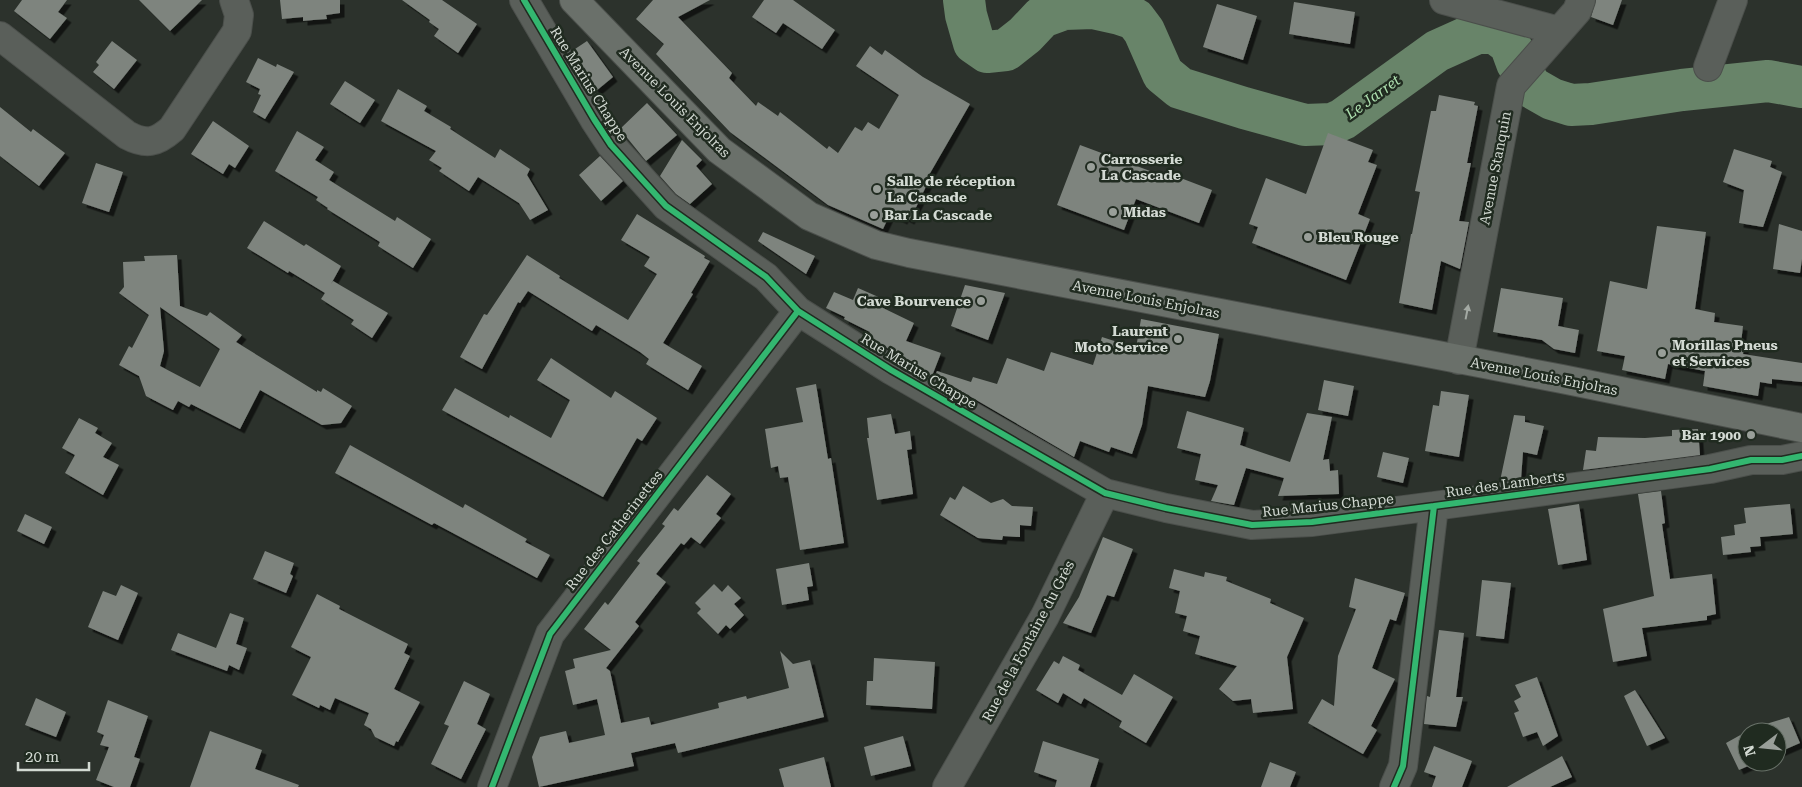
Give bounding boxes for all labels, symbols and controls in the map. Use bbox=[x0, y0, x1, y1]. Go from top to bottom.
street label: Rue Marius Chappe bbox=[547, 24, 631, 144]
street label: Avenue Louis Enjolras bbox=[616, 43, 734, 161]
water label: Le Jarret bbox=[1341, 71, 1404, 124]
street label: Avenue Stanquin bbox=[1476, 110, 1514, 226]
place label: Carrosserie La Cascade bbox=[1101, 151, 1183, 183]
marker: Carrosserie La Cascade bbox=[1085, 161, 1097, 173]
place label: Salle de réception La Cascade bbox=[887, 173, 1016, 205]
marker: Salle de réception La Cascade bbox=[871, 183, 883, 195]
place label: Midas bbox=[1123, 204, 1166, 220]
marker: Midas bbox=[1107, 206, 1119, 218]
place label: Bar La Cascade bbox=[884, 207, 992, 223]
marker: Bar La Cascade bbox=[868, 209, 880, 221]
place label: Bleu Rouge bbox=[1318, 229, 1399, 245]
marker: Bleu Rouge bbox=[1302, 231, 1314, 243]
street label: Avenue Louis Enjolras bbox=[1071, 277, 1221, 321]
place label: Cave Bourvence bbox=[857, 293, 971, 309]
marker: Cave Bourvence bbox=[975, 295, 987, 307]
one-way arrow bbox=[1464, 303, 1472, 319]
place label: Laurent Moto Service bbox=[1074, 323, 1168, 355]
street label: Rue Marius Chappe bbox=[858, 330, 980, 412]
marker: Laurent Moto Service bbox=[1172, 333, 1184, 345]
place label: Morillas Pneus et Services bbox=[1672, 337, 1778, 369]
marker: Morillas Pneus et Services bbox=[1656, 347, 1668, 359]
street label: Avenue Louis Enjolras bbox=[1469, 354, 1619, 398]
place label: Bar 1900 bbox=[1681, 427, 1741, 443]
marker: Bar 1900 bbox=[1745, 429, 1757, 441]
street label: Rue des Catherinettes bbox=[562, 467, 666, 593]
street label: Rue des Lamberts bbox=[1445, 468, 1566, 500]
street label: Rue Marius Chappe bbox=[1262, 490, 1395, 520]
street label: Rue de la Fontaine du Grès bbox=[979, 557, 1077, 724]
north arrow bbox=[1737, 722, 1787, 772]
scale bar bbox=[18, 740, 89, 772]
text: N bbox=[1740, 743, 1759, 758]
text: 20 m bbox=[25, 748, 60, 766]

